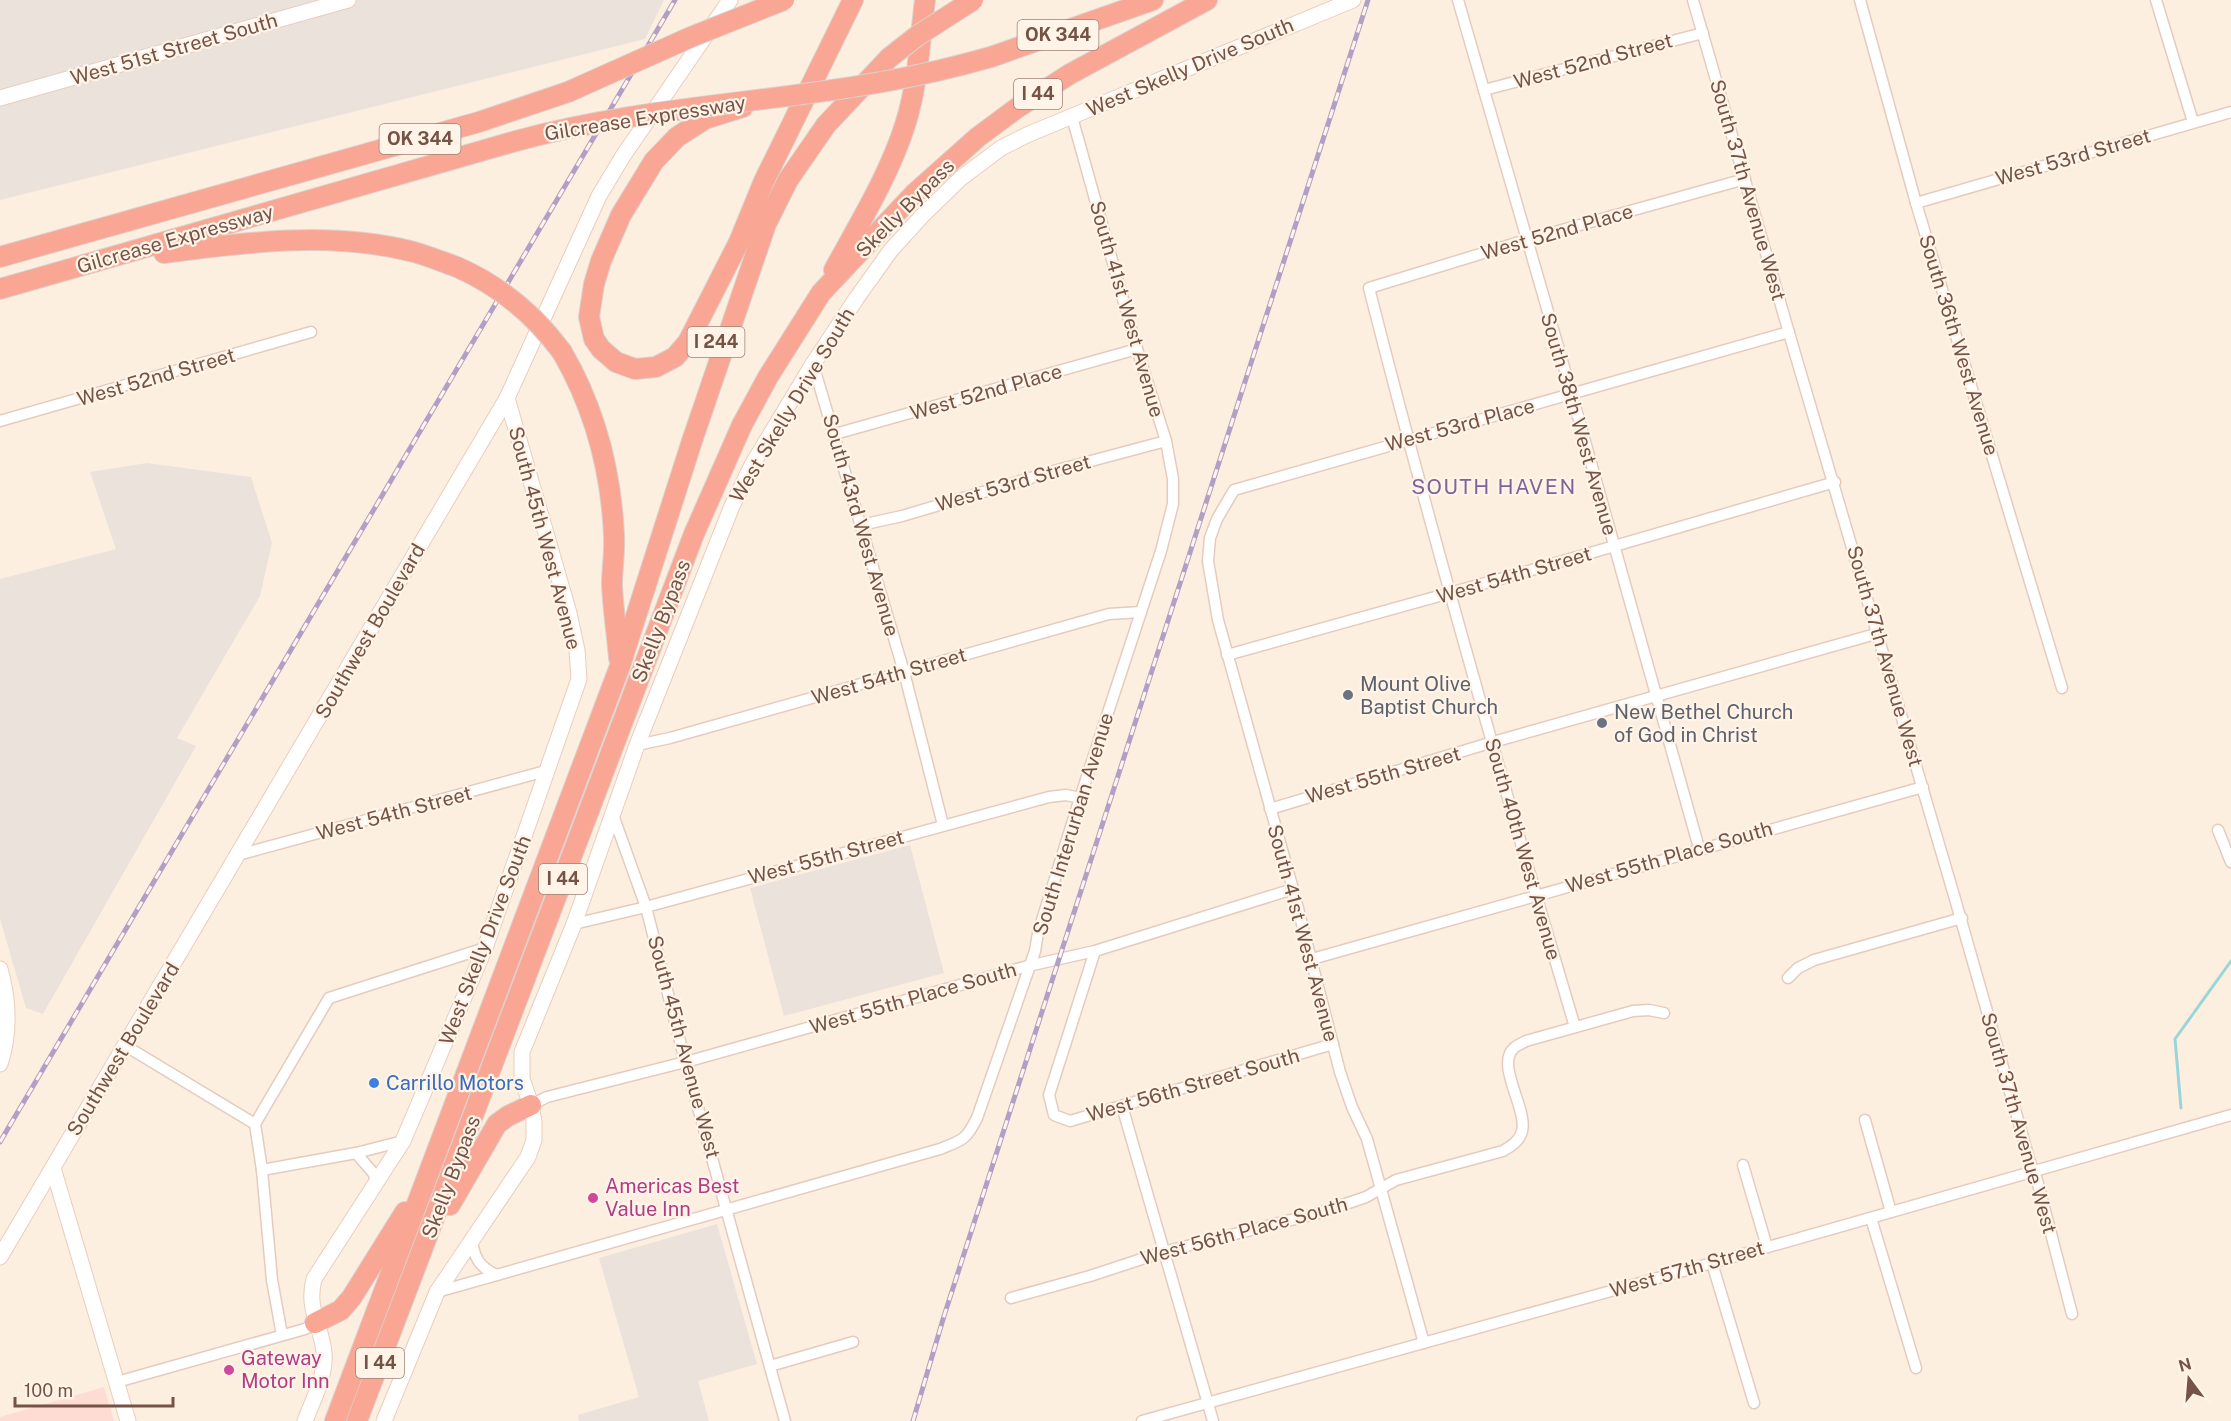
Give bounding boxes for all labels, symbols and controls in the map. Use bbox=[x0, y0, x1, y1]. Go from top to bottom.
street label: West 51st Street South bbox=[68, 8, 280, 90]
street label: West Skelly Drive South bbox=[1083, 12, 1297, 122]
road number: OK 344 bbox=[1018, 20, 1098, 50]
street label: West 52nd Street bbox=[1511, 28, 1675, 94]
street label: South 37th Avenue West bbox=[1705, 77, 1791, 303]
road number: I 44 bbox=[1014, 79, 1062, 109]
street label: Gilcrease Expressway bbox=[543, 90, 748, 146]
street label: West 53rd Street bbox=[1993, 123, 2153, 191]
road number: OK 344 bbox=[380, 124, 460, 154]
street label: Skelly Bypass bbox=[851, 154, 959, 262]
street label: South 41st West Avenue bbox=[1085, 198, 1169, 420]
street label: Gilcrease Expressway bbox=[74, 199, 276, 279]
street label: West 52nd Place bbox=[1478, 199, 1636, 265]
street label: South 36th West Avenue bbox=[1914, 232, 2004, 458]
street label: West Skelly Drive South bbox=[724, 303, 860, 507]
street label: South 38th West Avenue bbox=[1536, 310, 1622, 538]
road number: I 244 bbox=[688, 327, 744, 357]
street label: West 52nd Street bbox=[74, 343, 238, 411]
street label: West 52nd Place bbox=[907, 359, 1065, 425]
street label: West 53rd Place bbox=[1383, 394, 1537, 456]
street label: South 43rd West Avenue bbox=[818, 411, 904, 639]
street label: South 45th West Avenue bbox=[504, 424, 586, 652]
street label: West 53rd Street bbox=[933, 449, 1093, 517]
district label: SOUTH HAVEN bbox=[1411, 474, 1577, 499]
street label: Southwest Boulevard bbox=[310, 539, 430, 723]
street label: West 54th Street bbox=[1434, 541, 1594, 609]
street label: South 37th Avenue West bbox=[1842, 543, 1928, 769]
street label: Skelly Bypass bbox=[627, 556, 695, 686]
street label: West 54th Street bbox=[809, 642, 969, 710]
place label: Mount Olive Baptist Church bbox=[1360, 672, 1498, 719]
marker: Mount Olive Baptist Church bbox=[1341, 688, 1355, 702]
place label: New Bethel Church of God in Christ bbox=[1614, 700, 1793, 747]
street label: South Interurban Avenue bbox=[1028, 710, 1118, 938]
marker: New Bethel Church of God in Christ bbox=[1595, 716, 1609, 730]
street label: South 40th West Avenue bbox=[1480, 735, 1566, 963]
street label: West 55th Street bbox=[1303, 741, 1463, 809]
street label: West 54th Street bbox=[314, 781, 474, 845]
street label: West 55th Place South bbox=[1563, 816, 1775, 898]
street label: South 41st West Avenue bbox=[1262, 822, 1344, 1044]
street label: West 55th Street bbox=[746, 825, 906, 889]
street label: West Skelly Drive South bbox=[434, 832, 536, 1048]
road number: I 44 bbox=[539, 864, 587, 894]
street label: South 45th Avenue West bbox=[643, 933, 725, 1161]
street label: West 55th Place South bbox=[807, 957, 1019, 1039]
street label: Southwest Boulevard bbox=[62, 958, 184, 1140]
street label: South 37th Avenue West bbox=[1976, 1010, 2062, 1236]
street label: West 56th Street South bbox=[1084, 1043, 1302, 1127]
place label: Carrillo Motors bbox=[386, 1071, 524, 1095]
marker: Carrillo Motors bbox=[367, 1076, 381, 1090]
street label: Skelly Bypass bbox=[417, 1112, 485, 1242]
place label: Americas Best Value Inn bbox=[605, 1174, 740, 1221]
marker: Americas Best Value Inn bbox=[586, 1191, 600, 1205]
street label: West 56th Place South bbox=[1138, 1192, 1350, 1270]
street label: West 57th Street bbox=[1607, 1236, 1767, 1302]
place label: Gateway Motor Inn bbox=[241, 1346, 330, 1393]
road number: I 44 bbox=[356, 1348, 404, 1378]
north arrow bbox=[2159, 1349, 2219, 1409]
text: N bbox=[2176, 1354, 2194, 1376]
marker: Gateway Motor Inn bbox=[222, 1363, 236, 1377]
scale bar bbox=[15, 1370, 172, 1408]
text: 100 m bbox=[24, 1380, 73, 1401]

